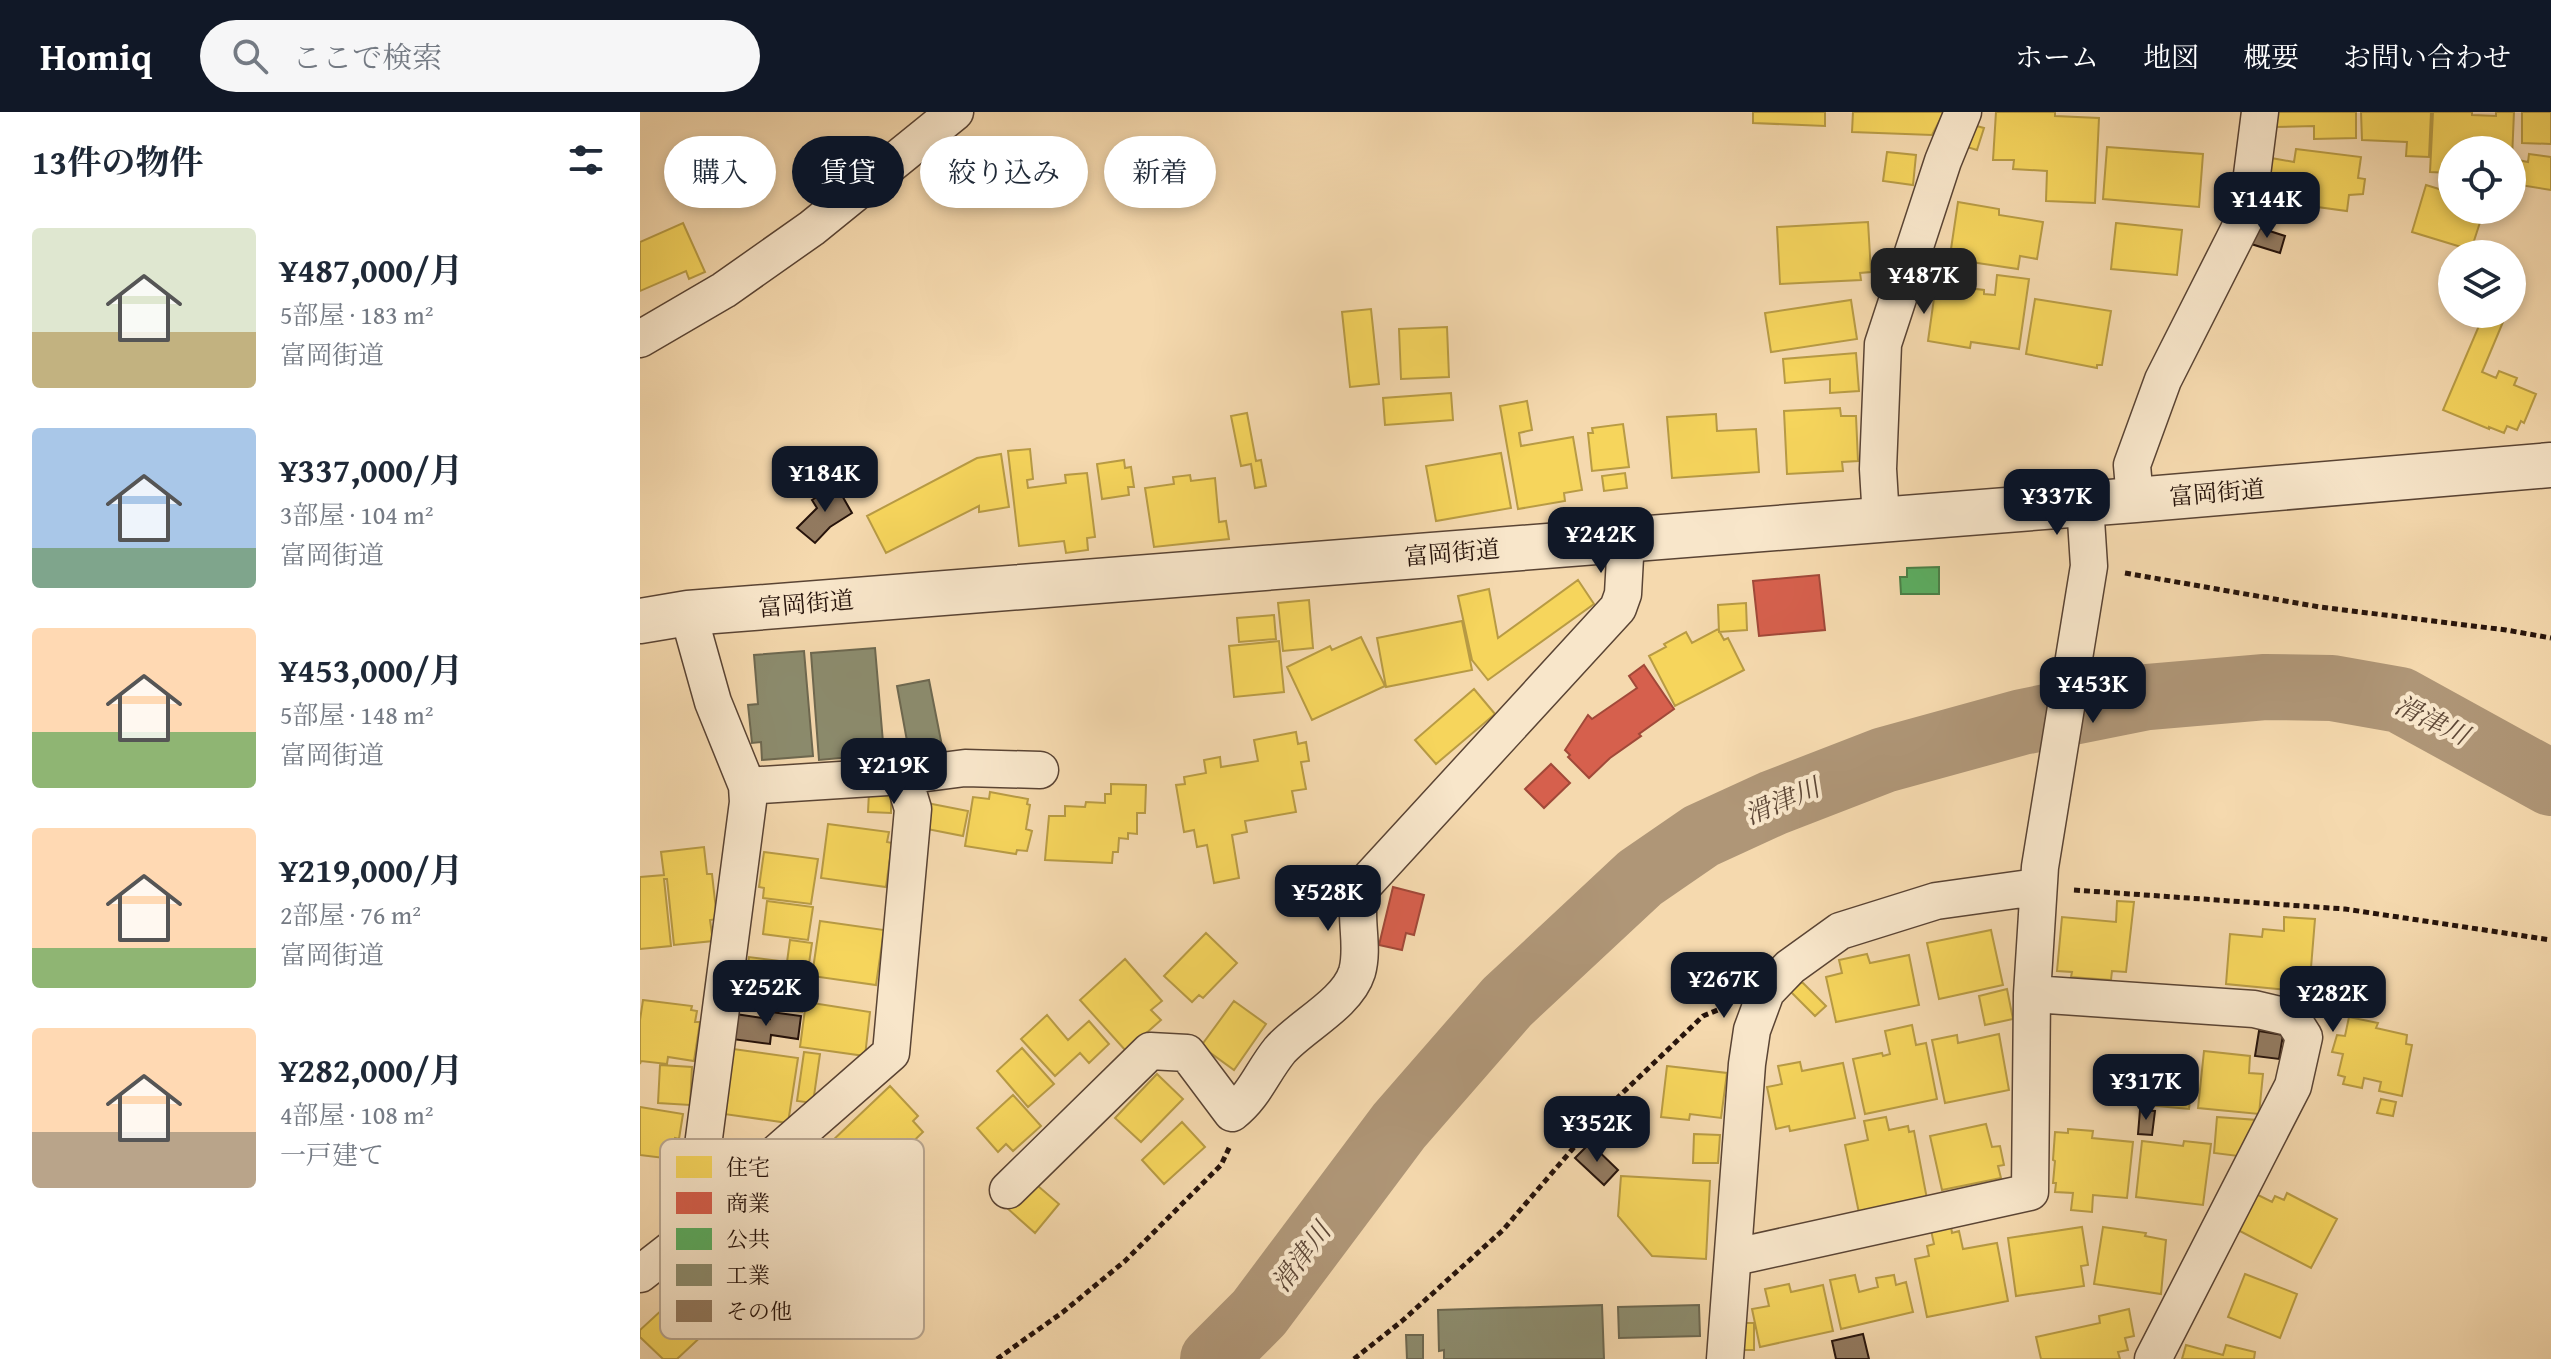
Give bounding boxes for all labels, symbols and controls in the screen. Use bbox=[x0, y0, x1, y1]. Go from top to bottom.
search box bbox=[200, 20, 760, 92]
text: Homiq bbox=[40, 28, 152, 84]
icon: search bbox=[228, 34, 272, 78]
text: ここで検索 bbox=[292, 35, 442, 79]
text: ホーム bbox=[2015, 36, 2099, 77]
text: 地図 bbox=[2143, 36, 2199, 77]
text: 概要 bbox=[2243, 36, 2299, 77]
text: お問い合わせ bbox=[2343, 36, 2511, 77]
chip: 購入 bbox=[664, 136, 776, 208]
chip: 賃貸 bbox=[792, 136, 904, 208]
chip: 絞り込み bbox=[920, 136, 1088, 208]
chip: 新着 bbox=[1104, 136, 1216, 208]
map controls bbox=[2438, 136, 2526, 328]
button: locate bbox=[2438, 136, 2526, 224]
text: 13件の物件 bbox=[32, 137, 203, 186]
icon: filters bbox=[564, 138, 608, 182]
pin: ¥144K bbox=[2211, 172, 2323, 240]
text: ¥144K bbox=[2232, 178, 2302, 217]
button: layers bbox=[2438, 240, 2526, 328]
text: ¥487,000/月 bbox=[280, 245, 463, 294]
pin: ¥487K bbox=[1868, 248, 1980, 316]
text: ¥487K bbox=[1889, 254, 1959, 293]
icon: home bbox=[96, 260, 192, 356]
text: 5部屋 · 183 m² bbox=[280, 295, 434, 334]
text: 富岡街道 bbox=[280, 335, 384, 374]
text: ¥337,000/月 bbox=[280, 445, 463, 494]
pin: ¥184K bbox=[769, 446, 881, 514]
text: ¥184K bbox=[790, 452, 860, 491]
icon: home bbox=[96, 460, 192, 556]
pin: ¥337K bbox=[2001, 469, 2113, 537]
street label: 富岡街道 bbox=[2168, 471, 2266, 514]
text: ¥337K bbox=[2022, 475, 2092, 514]
text: 3部屋 · 104 m² bbox=[280, 495, 434, 534]
pin: ¥242K bbox=[1545, 507, 1657, 575]
text: ¥242K bbox=[1566, 513, 1636, 552]
street label: 富岡街道 bbox=[1403, 531, 1501, 574]
text: 富岡街道 bbox=[280, 535, 384, 574]
street label: 富岡街道 bbox=[757, 582, 855, 625]
text: ¥453,000/月 bbox=[280, 645, 463, 694]
pin: ¥453K bbox=[2037, 657, 2149, 725]
icon: home bbox=[96, 660, 192, 756]
text: ¥453K bbox=[2058, 663, 2128, 702]
water label: 滑津川 bbox=[2389, 685, 2479, 755]
text: 5部屋 · 148 m² bbox=[280, 695, 434, 734]
text: 富岡街道 bbox=[280, 735, 384, 774]
pin: ¥219K bbox=[838, 738, 950, 806]
text: ¥219K bbox=[859, 744, 929, 783]
water label: 滑津川 bbox=[1738, 766, 1828, 834]
text: ¥219,000/月 bbox=[280, 845, 463, 894]
icon: home bbox=[96, 860, 192, 956]
pin: ¥528K bbox=[1272, 865, 1384, 933]
text: ¥528K bbox=[1293, 871, 1363, 910]
text: 2部屋 · 76 m² bbox=[280, 895, 421, 934]
text: 富岡街道 bbox=[280, 935, 384, 974]
pin: ¥267K bbox=[1668, 952, 1780, 1020]
text: ¥267K bbox=[1689, 958, 1759, 997]
pin: ¥252K bbox=[710, 960, 822, 1028]
text: ¥252K bbox=[731, 966, 801, 1005]
pin: ¥282K bbox=[2277, 966, 2389, 1034]
text: ¥282K bbox=[2298, 972, 2368, 1011]
text: ¥282,000/月 bbox=[280, 1045, 463, 1094]
pin: ¥317K bbox=[2090, 1054, 2202, 1122]
icon: home bbox=[96, 1060, 192, 1156]
text: ¥317K bbox=[2111, 1060, 2181, 1099]
text: 4部屋 · 108 m² bbox=[280, 1095, 434, 1134]
pin: ¥352K bbox=[1541, 1096, 1653, 1164]
text: ¥352K bbox=[1562, 1102, 1632, 1141]
text: 一戸建て bbox=[280, 1135, 384, 1174]
legend bbox=[660, 1139, 924, 1339]
text: 住宅 bbox=[726, 1151, 770, 1183]
text: 商業 bbox=[726, 1187, 770, 1219]
water label: 滑津川 bbox=[1262, 1211, 1341, 1300]
text: 公共 bbox=[726, 1223, 770, 1255]
text: 工業 bbox=[726, 1259, 770, 1291]
text: その他 bbox=[726, 1295, 792, 1327]

